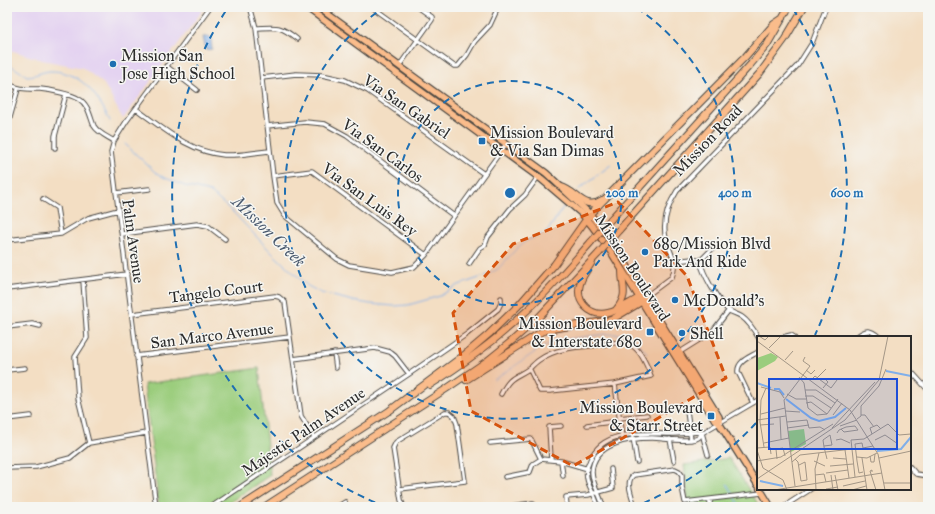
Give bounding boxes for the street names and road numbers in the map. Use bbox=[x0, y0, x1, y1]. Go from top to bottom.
street label: Via San Gabriel bbox=[359, 70, 455, 143]
street label: Mission Road bbox=[669, 101, 746, 180]
street label: Via San Carlos bbox=[338, 114, 427, 186]
street label: Via San Luis Rey bbox=[318, 158, 421, 241]
street label: Palm Avenue bbox=[118, 198, 149, 285]
street label: Mission Boulevard bbox=[591, 210, 674, 324]
street label: Tangelo Court bbox=[168, 276, 265, 308]
street label: San Marco Avenue bbox=[150, 318, 275, 352]
street label: Majestic Palm Avenue bbox=[238, 383, 369, 480]

